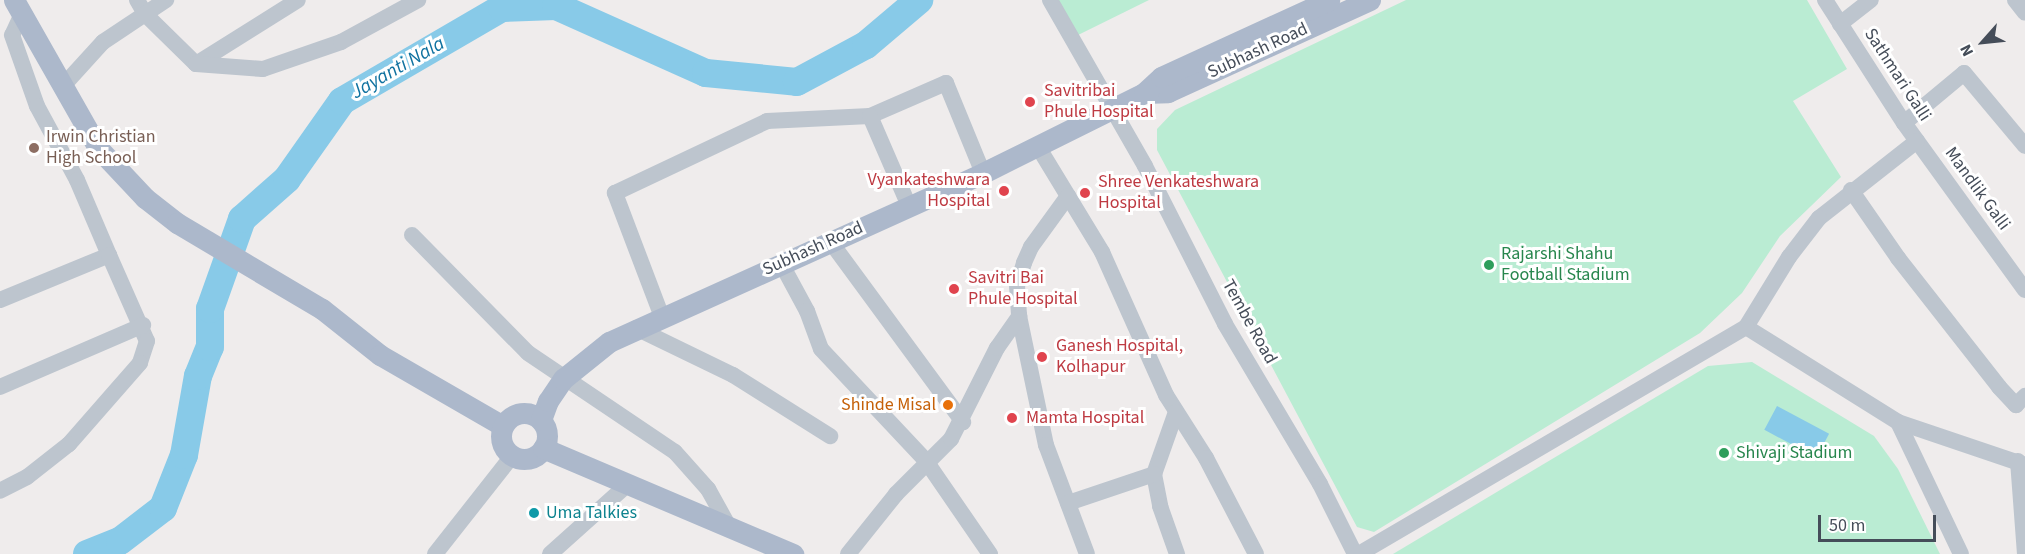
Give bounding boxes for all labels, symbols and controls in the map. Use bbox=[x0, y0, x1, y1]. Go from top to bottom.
north arrow bbox=[1953, 12, 2013, 72]
street label: Subhash Road bbox=[1205, 18, 1311, 84]
street label: Sathmari Galli bbox=[1859, 25, 1935, 125]
water label: Jayanti Nala bbox=[347, 32, 449, 104]
text: N bbox=[1955, 40, 1979, 60]
place label: Savitribai Phule Hospital bbox=[1044, 81, 1154, 124]
marker: Savitribai Phule Hospital bbox=[1021, 93, 1039, 111]
place label: Irwin Christian High School bbox=[46, 127, 155, 170]
marker: Irwin Christian High School bbox=[27, 141, 41, 155]
street label: Mandlik Galli bbox=[1940, 143, 2014, 235]
place label: Vyankateshwara Hospital bbox=[868, 170, 990, 213]
place label: Shree Venkateshwara Hospital bbox=[1098, 172, 1259, 214]
marker: Vyankateshwara Hospital bbox=[995, 182, 1013, 200]
marker: Shree Venkateshwara Hospital bbox=[1076, 184, 1094, 202]
street label: Subhash Road bbox=[759, 217, 867, 281]
place label: Rajarshi Shahu Football Stadium bbox=[1501, 244, 1630, 286]
marker: Rajarshi Shahu Football Stadium bbox=[1482, 258, 1496, 272]
place label: Savitri Bai Phule Hospital bbox=[968, 268, 1078, 310]
street label: Tembe Road bbox=[1217, 276, 1281, 368]
marker: Savitri Bai Phule Hospital bbox=[945, 280, 963, 298]
place label: Ganesh Hospital, Kolhapur bbox=[1056, 336, 1183, 378]
marker: Ganesh Hospital, Kolhapur bbox=[1033, 348, 1051, 366]
place label: Shinde Misal bbox=[841, 394, 936, 416]
marker: Shinde Misal bbox=[941, 398, 955, 412]
place label: Mamta Hospital bbox=[1026, 407, 1144, 429]
marker: Mamta Hospital bbox=[1003, 409, 1021, 427]
place label: Shivaji Stadium bbox=[1736, 442, 1853, 464]
marker: Shivaji Stadium bbox=[1717, 446, 1731, 460]
place label: Uma Talkies bbox=[546, 502, 637, 524]
scale bar bbox=[1821, 503, 1940, 541]
marker: Uma Talkies bbox=[527, 506, 541, 520]
text: 50 m bbox=[1829, 513, 1865, 538]

